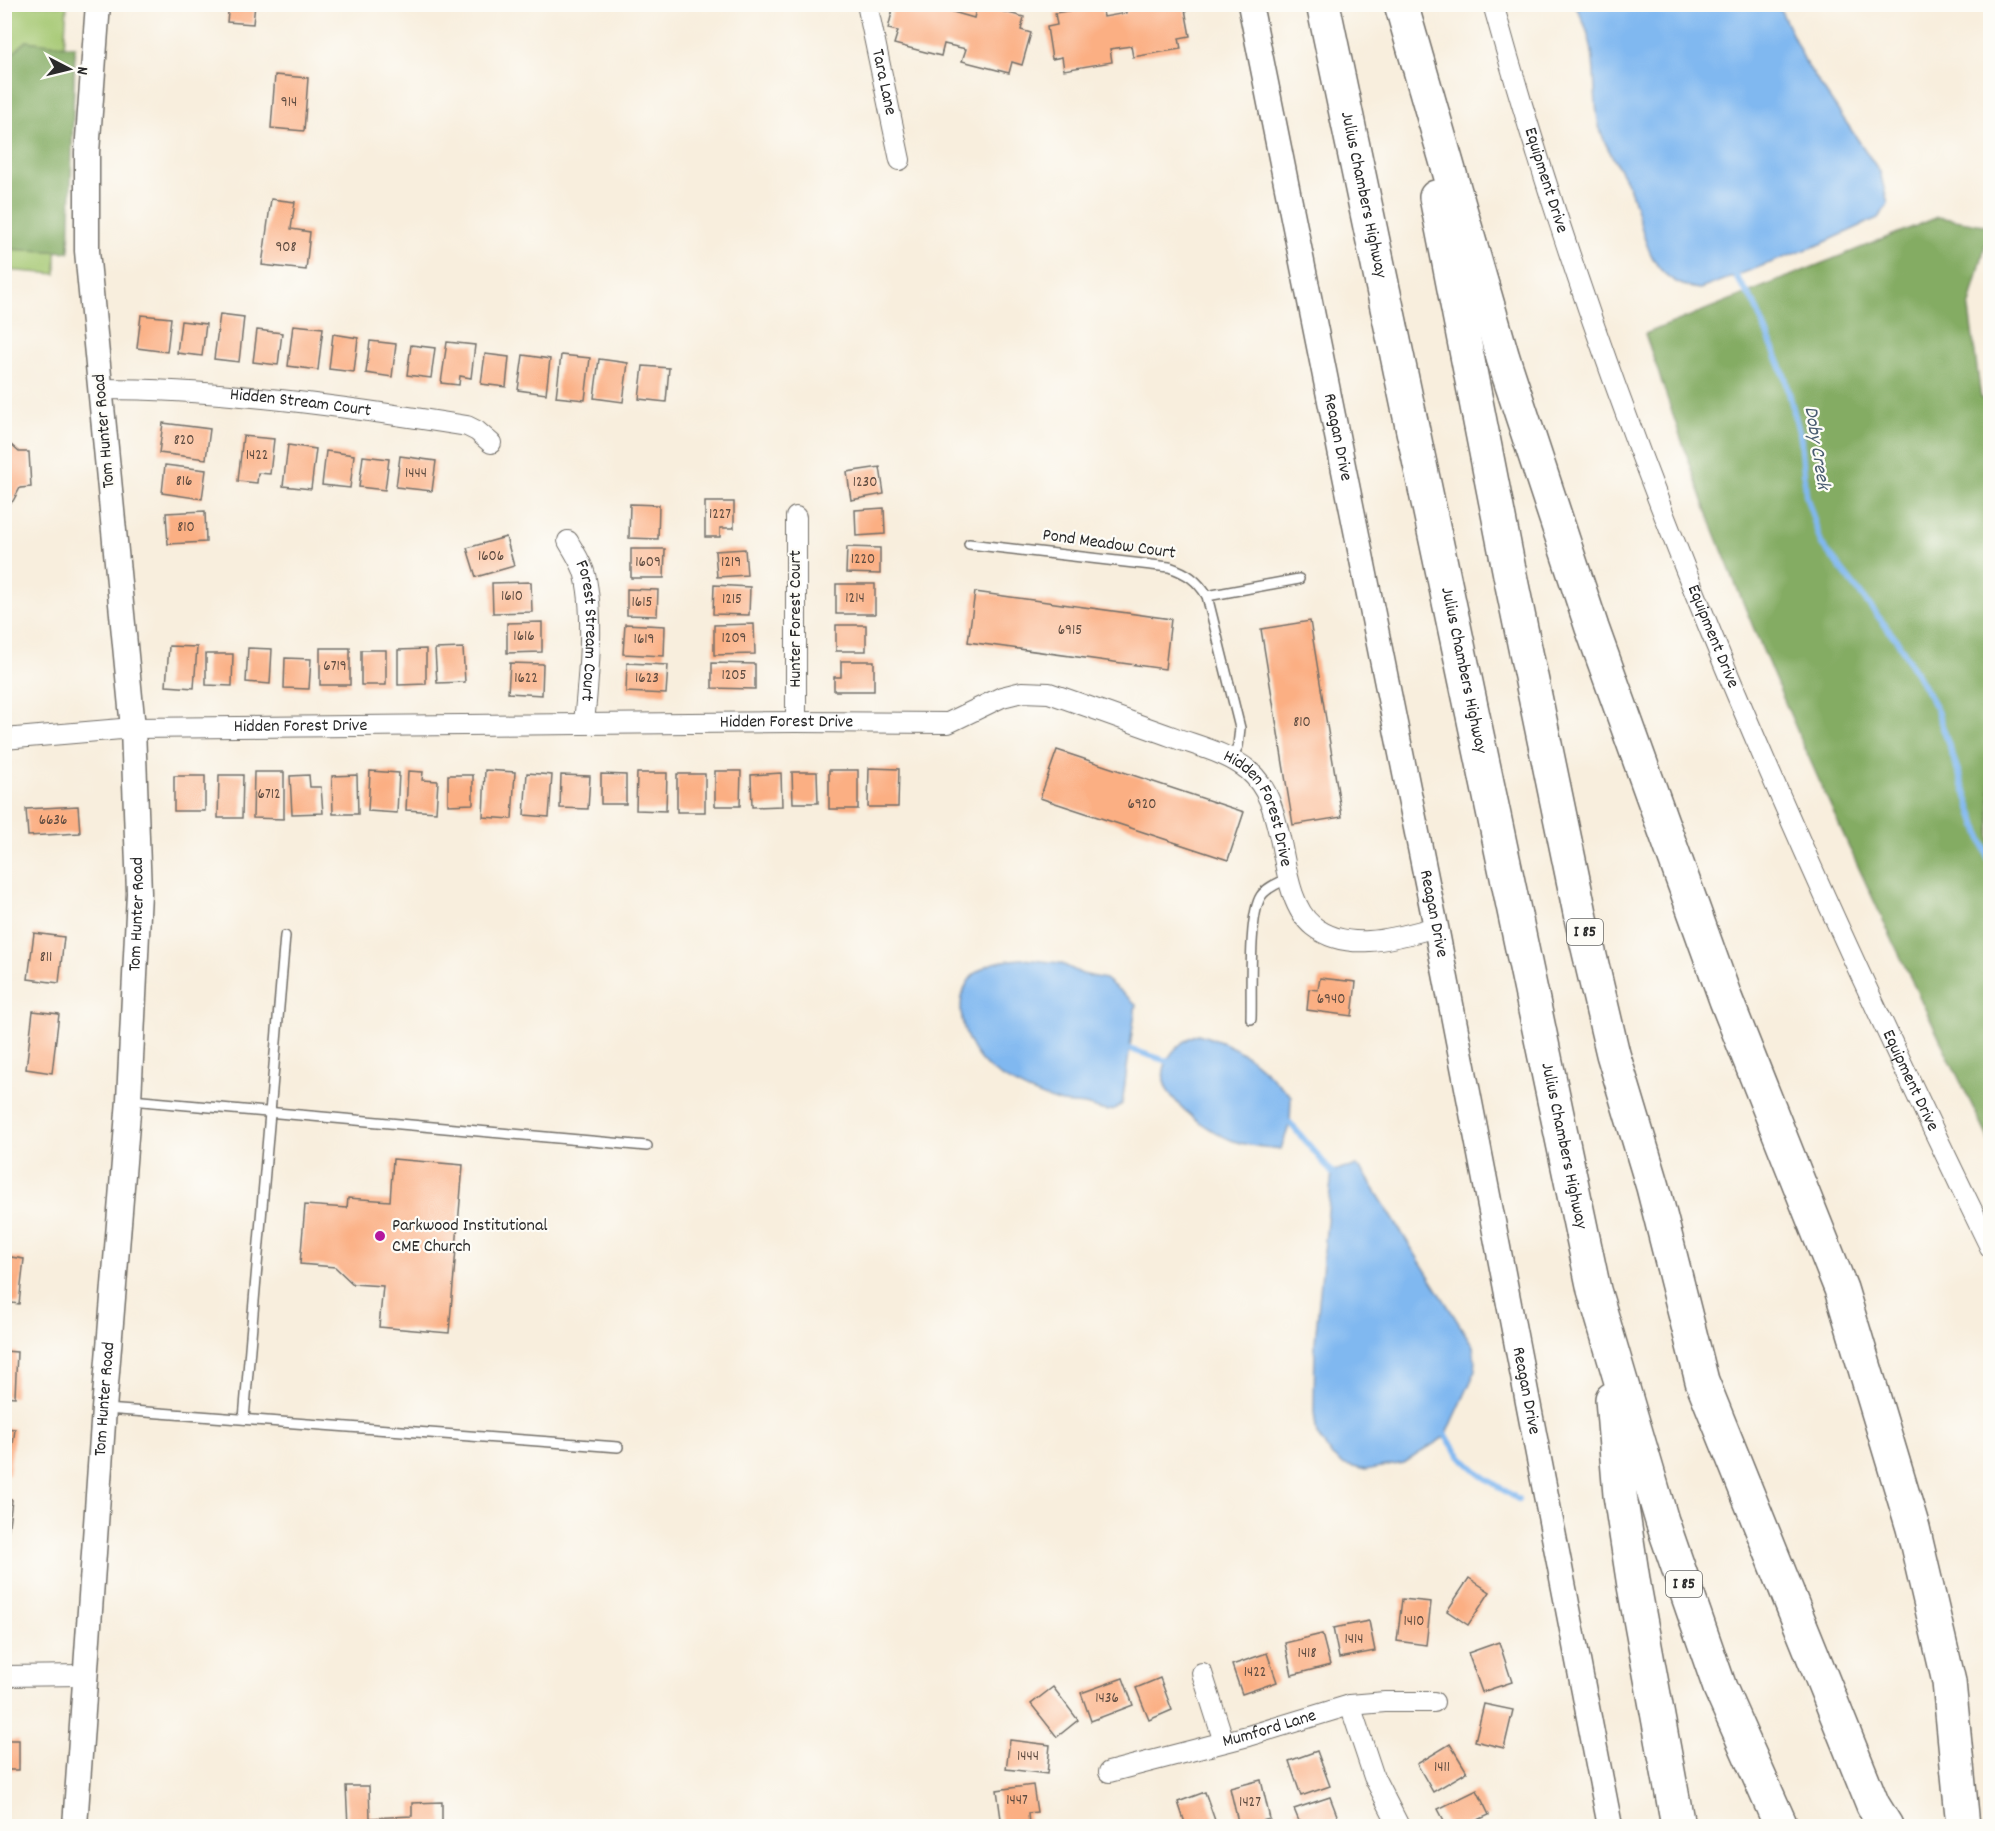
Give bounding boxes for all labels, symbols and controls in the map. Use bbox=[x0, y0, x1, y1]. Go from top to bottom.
north arrow bbox=[39, 39, 99, 99]
street label: Tara Lane bbox=[864, 47, 903, 118]
text: N bbox=[69, 65, 93, 76]
house number: 914 bbox=[281, 92, 297, 114]
street label: Julius Chambers Highway bbox=[1334, 109, 1393, 281]
street label: Equipment Drive bbox=[1517, 124, 1574, 237]
house number: 908 bbox=[275, 237, 297, 259]
street label: Tom Hunter Road bbox=[88, 373, 122, 489]
street label: Hidden Stream Court bbox=[229, 382, 373, 424]
street label: Reagan Drive bbox=[1316, 391, 1358, 483]
water label: Doby Creek bbox=[1796, 404, 1837, 493]
house number: 820 bbox=[174, 430, 194, 452]
house number: 1422 bbox=[246, 445, 268, 467]
house number: 1444 bbox=[405, 463, 427, 485]
house number: 816 bbox=[176, 471, 192, 493]
house number: 1230 bbox=[853, 472, 877, 494]
house number: 1227 bbox=[709, 504, 731, 526]
house number: 810 bbox=[177, 517, 195, 539]
street label: Pond Meadow Court bbox=[1041, 523, 1177, 567]
house number: 1606 bbox=[478, 546, 504, 568]
house number: 1220 bbox=[851, 549, 875, 571]
street label: Hunter Forest Court bbox=[784, 550, 809, 688]
house number: 1609 bbox=[635, 552, 661, 574]
house number: 1219 bbox=[721, 552, 741, 574]
street label: Forest Stream Court bbox=[568, 556, 603, 703]
street label: Equipment Drive bbox=[1680, 581, 1745, 692]
street label: Julius Chambers Highway bbox=[1434, 585, 1493, 757]
house number: 1610 bbox=[501, 586, 523, 608]
house number: 1214 bbox=[845, 588, 865, 610]
house number: 1215 bbox=[722, 589, 742, 611]
house number: 1615 bbox=[632, 592, 652, 614]
house number: 6915 bbox=[1058, 620, 1082, 642]
house number: 1616 bbox=[513, 626, 535, 648]
house number: 1209 bbox=[722, 628, 746, 650]
house number: 1619 bbox=[634, 629, 654, 651]
house number: 6719 bbox=[323, 656, 347, 678]
house number: 1205 bbox=[722, 665, 747, 687]
house number: 1622 bbox=[514, 668, 538, 690]
house number: 1623 bbox=[635, 668, 659, 690]
street label: Hidden Forest Drive bbox=[720, 709, 853, 735]
house number: 810 bbox=[1293, 712, 1311, 734]
street label: Hidden Forest Drive bbox=[234, 713, 367, 740]
street label: Hidden Forest Drive bbox=[1219, 744, 1298, 869]
house number: 6712 bbox=[258, 784, 280, 806]
house number: 6920 bbox=[1128, 794, 1156, 816]
house number: 6636 bbox=[39, 810, 67, 832]
street label: Tom Hunter Road bbox=[123, 857, 152, 972]
street label: Reagan Drive bbox=[1412, 868, 1454, 960]
road number: I 85 bbox=[1567, 919, 1603, 945]
house number: 811 bbox=[40, 947, 52, 969]
house number: 6940 bbox=[1317, 989, 1345, 1011]
street label: Equipment Drive bbox=[1875, 1026, 1945, 1136]
street label: Julius Chambers Highway bbox=[1534, 1060, 1593, 1232]
place label: Parkwood Institutional CME Church bbox=[392, 1214, 548, 1260]
marker: Parkwood Institutional CME Church bbox=[373, 1229, 387, 1243]
street label: Tom Hunter Road bbox=[88, 1341, 122, 1457]
street label: Reagan Drive bbox=[1505, 1345, 1546, 1437]
road number: I 85 bbox=[1666, 1571, 1702, 1597]
house number: 1410 bbox=[1404, 1611, 1424, 1633]
house number: 1414 bbox=[1344, 1629, 1364, 1651]
house number: 1418 bbox=[1298, 1643, 1316, 1665]
house number: 1422 bbox=[1244, 1662, 1266, 1684]
house number: 1436 bbox=[1095, 1688, 1119, 1710]
street label: Mumford Lane bbox=[1220, 1703, 1319, 1755]
house number: 1444 bbox=[1017, 1746, 1039, 1768]
house number: 1411 bbox=[1434, 1757, 1450, 1779]
house number: 1447 bbox=[1006, 1790, 1028, 1812]
house number: 1427 bbox=[1239, 1792, 1261, 1814]

